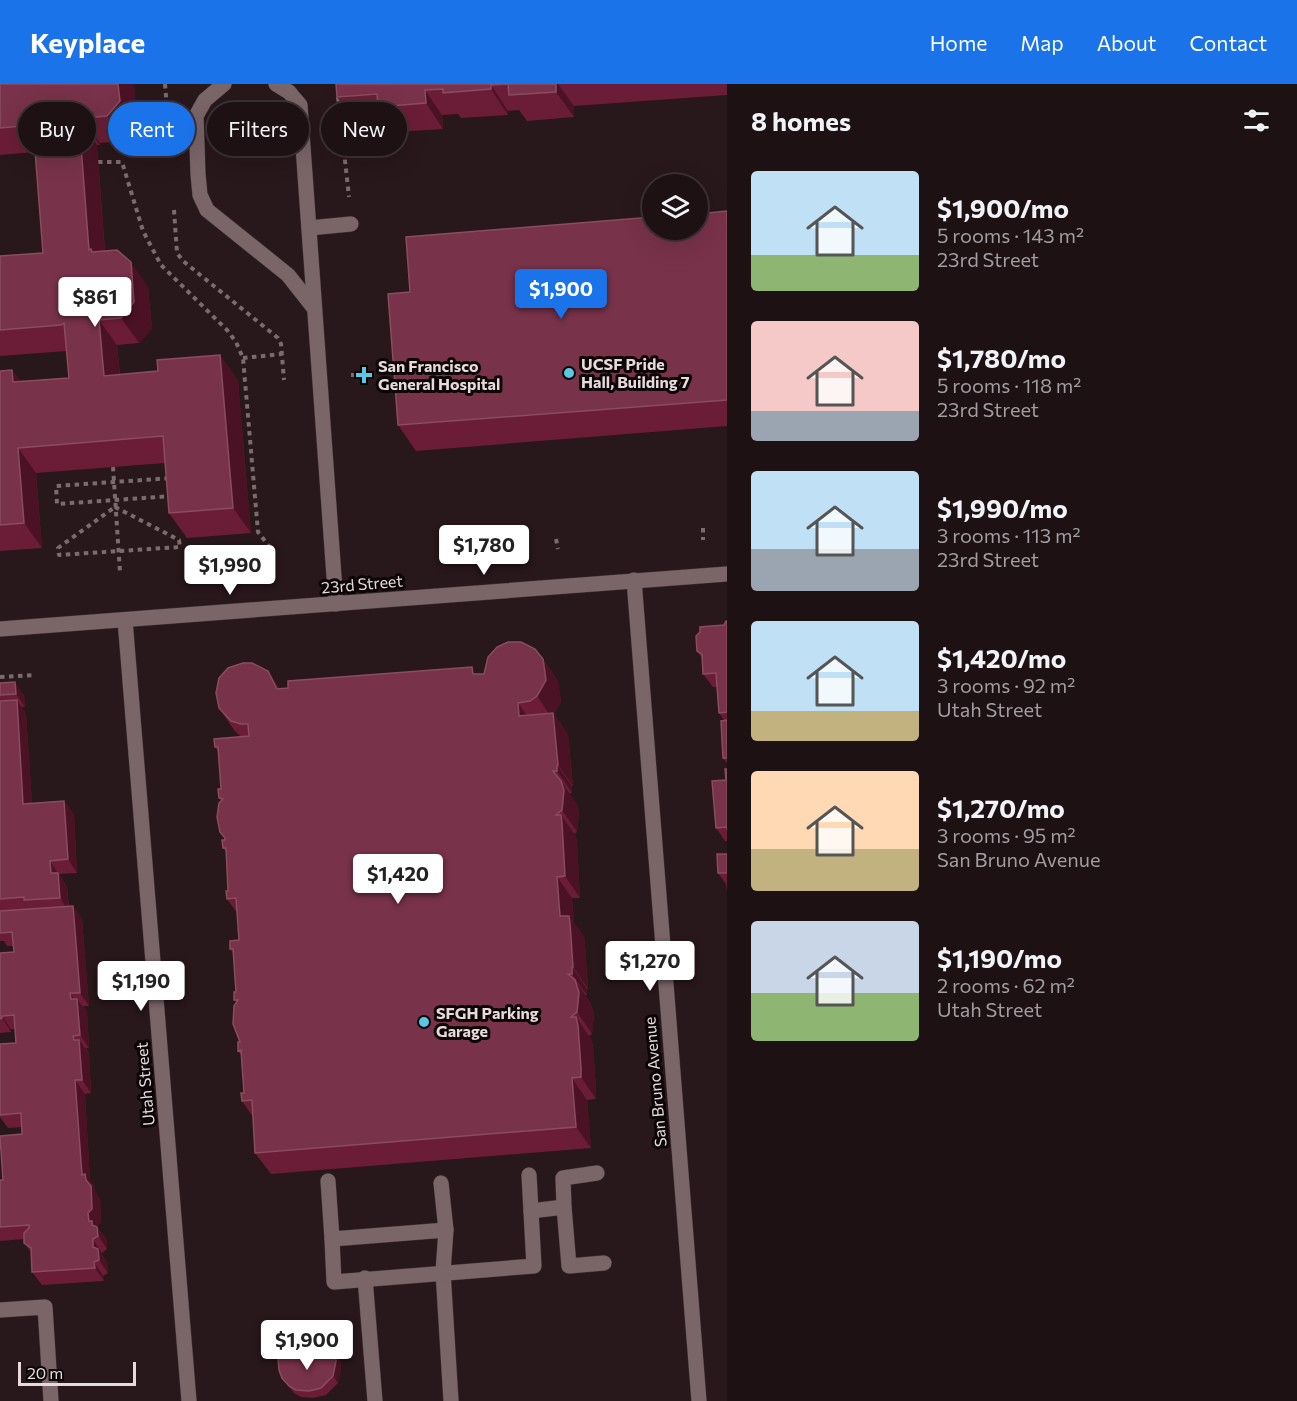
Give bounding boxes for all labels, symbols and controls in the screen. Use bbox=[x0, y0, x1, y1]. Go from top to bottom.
text: Keyplace bbox=[30, 25, 145, 59]
text: Home bbox=[930, 30, 987, 55]
text: Map bbox=[1020, 30, 1064, 55]
text: About bbox=[1097, 30, 1156, 55]
text: Contact bbox=[1189, 30, 1267, 55]
chip: Buy bbox=[18, 102, 96, 156]
chip: Rent bbox=[108, 102, 195, 156]
chip: Filters bbox=[207, 102, 309, 156]
chip: New bbox=[321, 102, 407, 156]
icon: filters bbox=[1240, 104, 1273, 137]
text: 8 homes bbox=[751, 105, 851, 136]
map controls bbox=[642, 174, 708, 240]
button: layers bbox=[642, 174, 708, 240]
text: $1,900/mo bbox=[937, 192, 1069, 223]
icon: home bbox=[799, 195, 871, 267]
text: 5 rooms · 143 m² bbox=[937, 223, 1084, 247]
text: 23rd Street bbox=[937, 247, 1039, 271]
pin: $1,900 bbox=[512, 269, 610, 320]
text: $1,900 bbox=[529, 276, 593, 300]
pin: $861 bbox=[59, 277, 131, 328]
text: $861 bbox=[72, 284, 118, 308]
text: $1,780/mo bbox=[937, 342, 1066, 373]
icon: home bbox=[799, 345, 871, 417]
place label: UCSF Pride Hall, Building 7 bbox=[581, 354, 690, 391]
place label: San Francisco General Hospital bbox=[378, 356, 500, 393]
marker: San Francisco General Hospital bbox=[355, 366, 373, 384]
marker: UCSF Pride Hall, Building 7 bbox=[562, 366, 576, 380]
text: 5 rooms · 118 m² bbox=[937, 373, 1081, 397]
text: 23rd Street bbox=[937, 397, 1039, 421]
text: $1,990/mo bbox=[937, 492, 1068, 523]
icon: home bbox=[799, 495, 871, 567]
text: 3 rooms · 113 m² bbox=[937, 523, 1081, 547]
pin: $1,780 bbox=[435, 525, 533, 576]
text: $1,780 bbox=[453, 532, 515, 556]
pin: $1,990 bbox=[181, 545, 279, 596]
text: 23rd Street bbox=[937, 547, 1039, 571]
text: $1,990 bbox=[198, 552, 262, 576]
street label: 23rd Street bbox=[320, 570, 404, 597]
text: $1,420/mo bbox=[937, 642, 1066, 673]
icon: home bbox=[799, 645, 871, 717]
text: 3 rooms · 92 m² bbox=[937, 673, 1075, 697]
text: Utah Street bbox=[937, 697, 1042, 721]
text: $1,270/mo bbox=[937, 792, 1065, 823]
icon: home bbox=[799, 795, 871, 867]
text: 3 rooms · 95 m² bbox=[937, 823, 1076, 847]
text: San Bruno Avenue bbox=[937, 847, 1100, 871]
pin: $1,420 bbox=[349, 854, 447, 905]
text: $1,420 bbox=[367, 861, 429, 885]
pin: $1,270 bbox=[601, 941, 699, 992]
text: $1,190/mo bbox=[937, 942, 1062, 973]
icon: home bbox=[799, 945, 871, 1017]
text: $1,270 bbox=[620, 948, 680, 972]
pin: $1,190 bbox=[92, 961, 190, 1012]
text: $1,190 bbox=[112, 968, 170, 992]
text: 2 rooms · 62 m² bbox=[937, 973, 1075, 997]
text: Utah Street bbox=[937, 997, 1042, 1021]
place label: SFGH Parking Garage bbox=[436, 1003, 539, 1040]
marker: SFGH Parking Garage bbox=[417, 1015, 431, 1029]
street label: San Bruno Avenue bbox=[639, 1016, 670, 1148]
street label: Utah Street bbox=[131, 1041, 158, 1127]
pin: $1,900 bbox=[258, 1320, 356, 1371]
text: $1,900 bbox=[275, 1327, 339, 1351]
scale bar bbox=[18, 1359, 136, 1386]
text: 20 m bbox=[27, 1363, 63, 1382]

